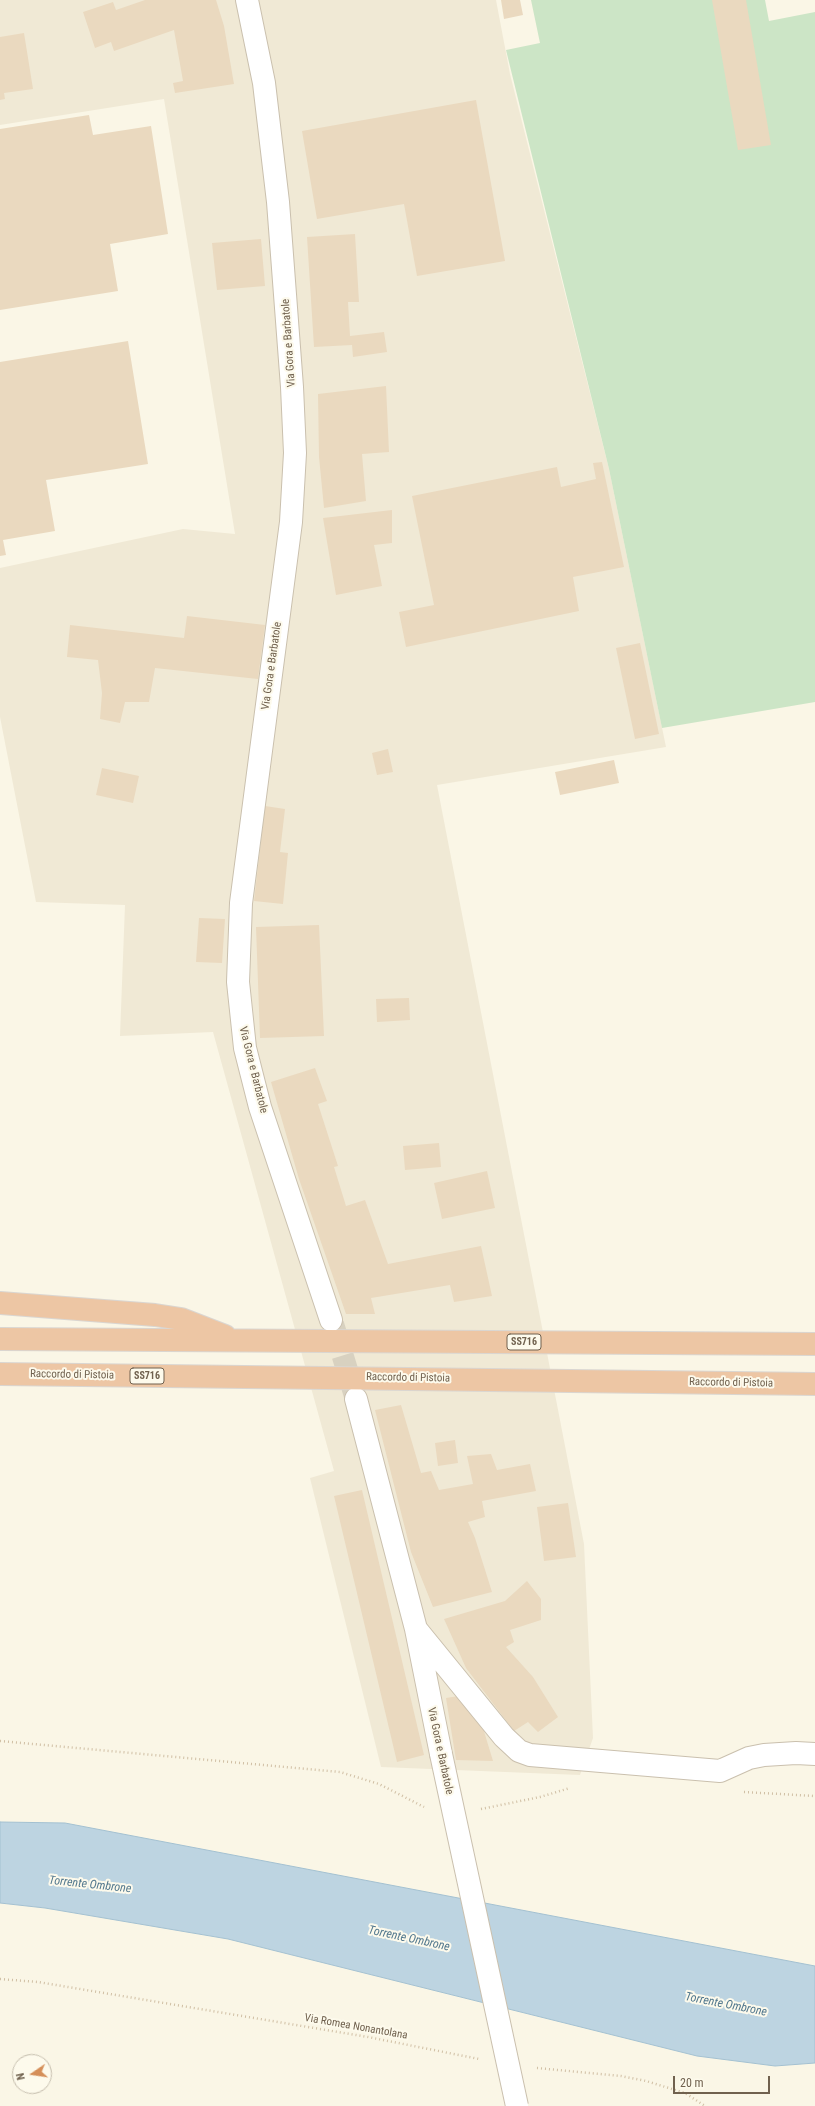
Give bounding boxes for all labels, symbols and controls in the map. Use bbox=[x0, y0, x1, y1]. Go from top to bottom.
street label: Via Gora e Barbatole bbox=[279, 298, 299, 388]
street label: Via Gora e Barbatole bbox=[259, 621, 285, 711]
street label: Via Gora e Barbatole bbox=[236, 1025, 270, 1115]
road number: SS716 bbox=[507, 1334, 541, 1350]
street label: Raccordo di Pistoia bbox=[30, 1368, 114, 1382]
road number: SS716 bbox=[130, 1368, 164, 1384]
street label: Raccordo di Pistoia bbox=[366, 1371, 450, 1385]
street label: Raccordo di Pistoia bbox=[689, 1376, 773, 1390]
street label: Via Gora e Barbatole bbox=[424, 1706, 456, 1796]
water label: Torrente Ombrone bbox=[48, 1874, 132, 1896]
water label: Torrente Ombrone bbox=[367, 1923, 451, 1955]
water label: Torrente Ombrone bbox=[684, 1990, 768, 2020]
street label: Via Romea Nonantolana bbox=[303, 2011, 409, 2043]
north arrow bbox=[12, 2054, 52, 2094]
scale bar bbox=[675, 2068, 772, 2094]
text: N bbox=[14, 2072, 28, 2081]
text: 20 m bbox=[680, 2076, 704, 2090]

